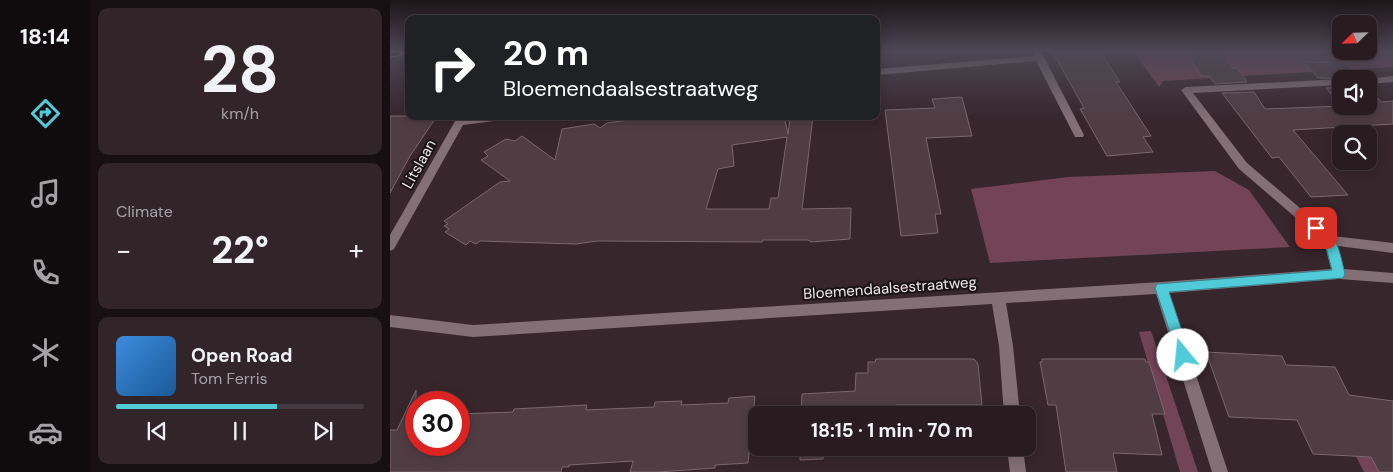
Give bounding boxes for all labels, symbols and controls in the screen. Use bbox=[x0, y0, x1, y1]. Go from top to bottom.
north arrow bbox=[1332, 15, 1378, 60]
map controls bbox=[1332, 15, 1377, 170]
text: 18:14 bbox=[20, 22, 70, 51]
text: 28 bbox=[201, 28, 279, 112]
text: 20 m bbox=[503, 30, 589, 76]
icon: right bbox=[420, 35, 485, 100]
button: sound bbox=[1332, 70, 1377, 115]
text: Bloemendaalsestraatweg bbox=[503, 74, 758, 103]
icon: directions bbox=[28, 96, 63, 131]
text: km/h bbox=[221, 103, 259, 124]
button: search bbox=[1332, 125, 1377, 170]
street label: Litslaan bbox=[397, 136, 441, 192]
icon: music bbox=[28, 176, 63, 211]
text: Climate bbox=[116, 201, 173, 222]
pin bbox=[1295, 207, 1337, 249]
icon: arrive bbox=[1302, 214, 1330, 242]
text: 22° bbox=[211, 225, 269, 275]
text: − bbox=[116, 232, 131, 269]
text: + bbox=[349, 232, 364, 269]
icon: phone bbox=[28, 255, 63, 290]
street label: Bloemendaalsestraatweg bbox=[802, 272, 978, 304]
position arrow bbox=[1156, 328, 1208, 380]
icon: climate bbox=[28, 335, 63, 370]
text: Open Road bbox=[191, 343, 293, 368]
text: Tom Ferris bbox=[191, 368, 268, 389]
speed limit sign: 30 bbox=[405, 391, 470, 456]
icon: car bbox=[28, 415, 63, 450]
icon: previous bbox=[143, 417, 171, 445]
icon: pause bbox=[226, 417, 254, 445]
icon: next bbox=[309, 417, 337, 445]
text: 18:15 · 1 min · 70 m bbox=[811, 418, 973, 443]

